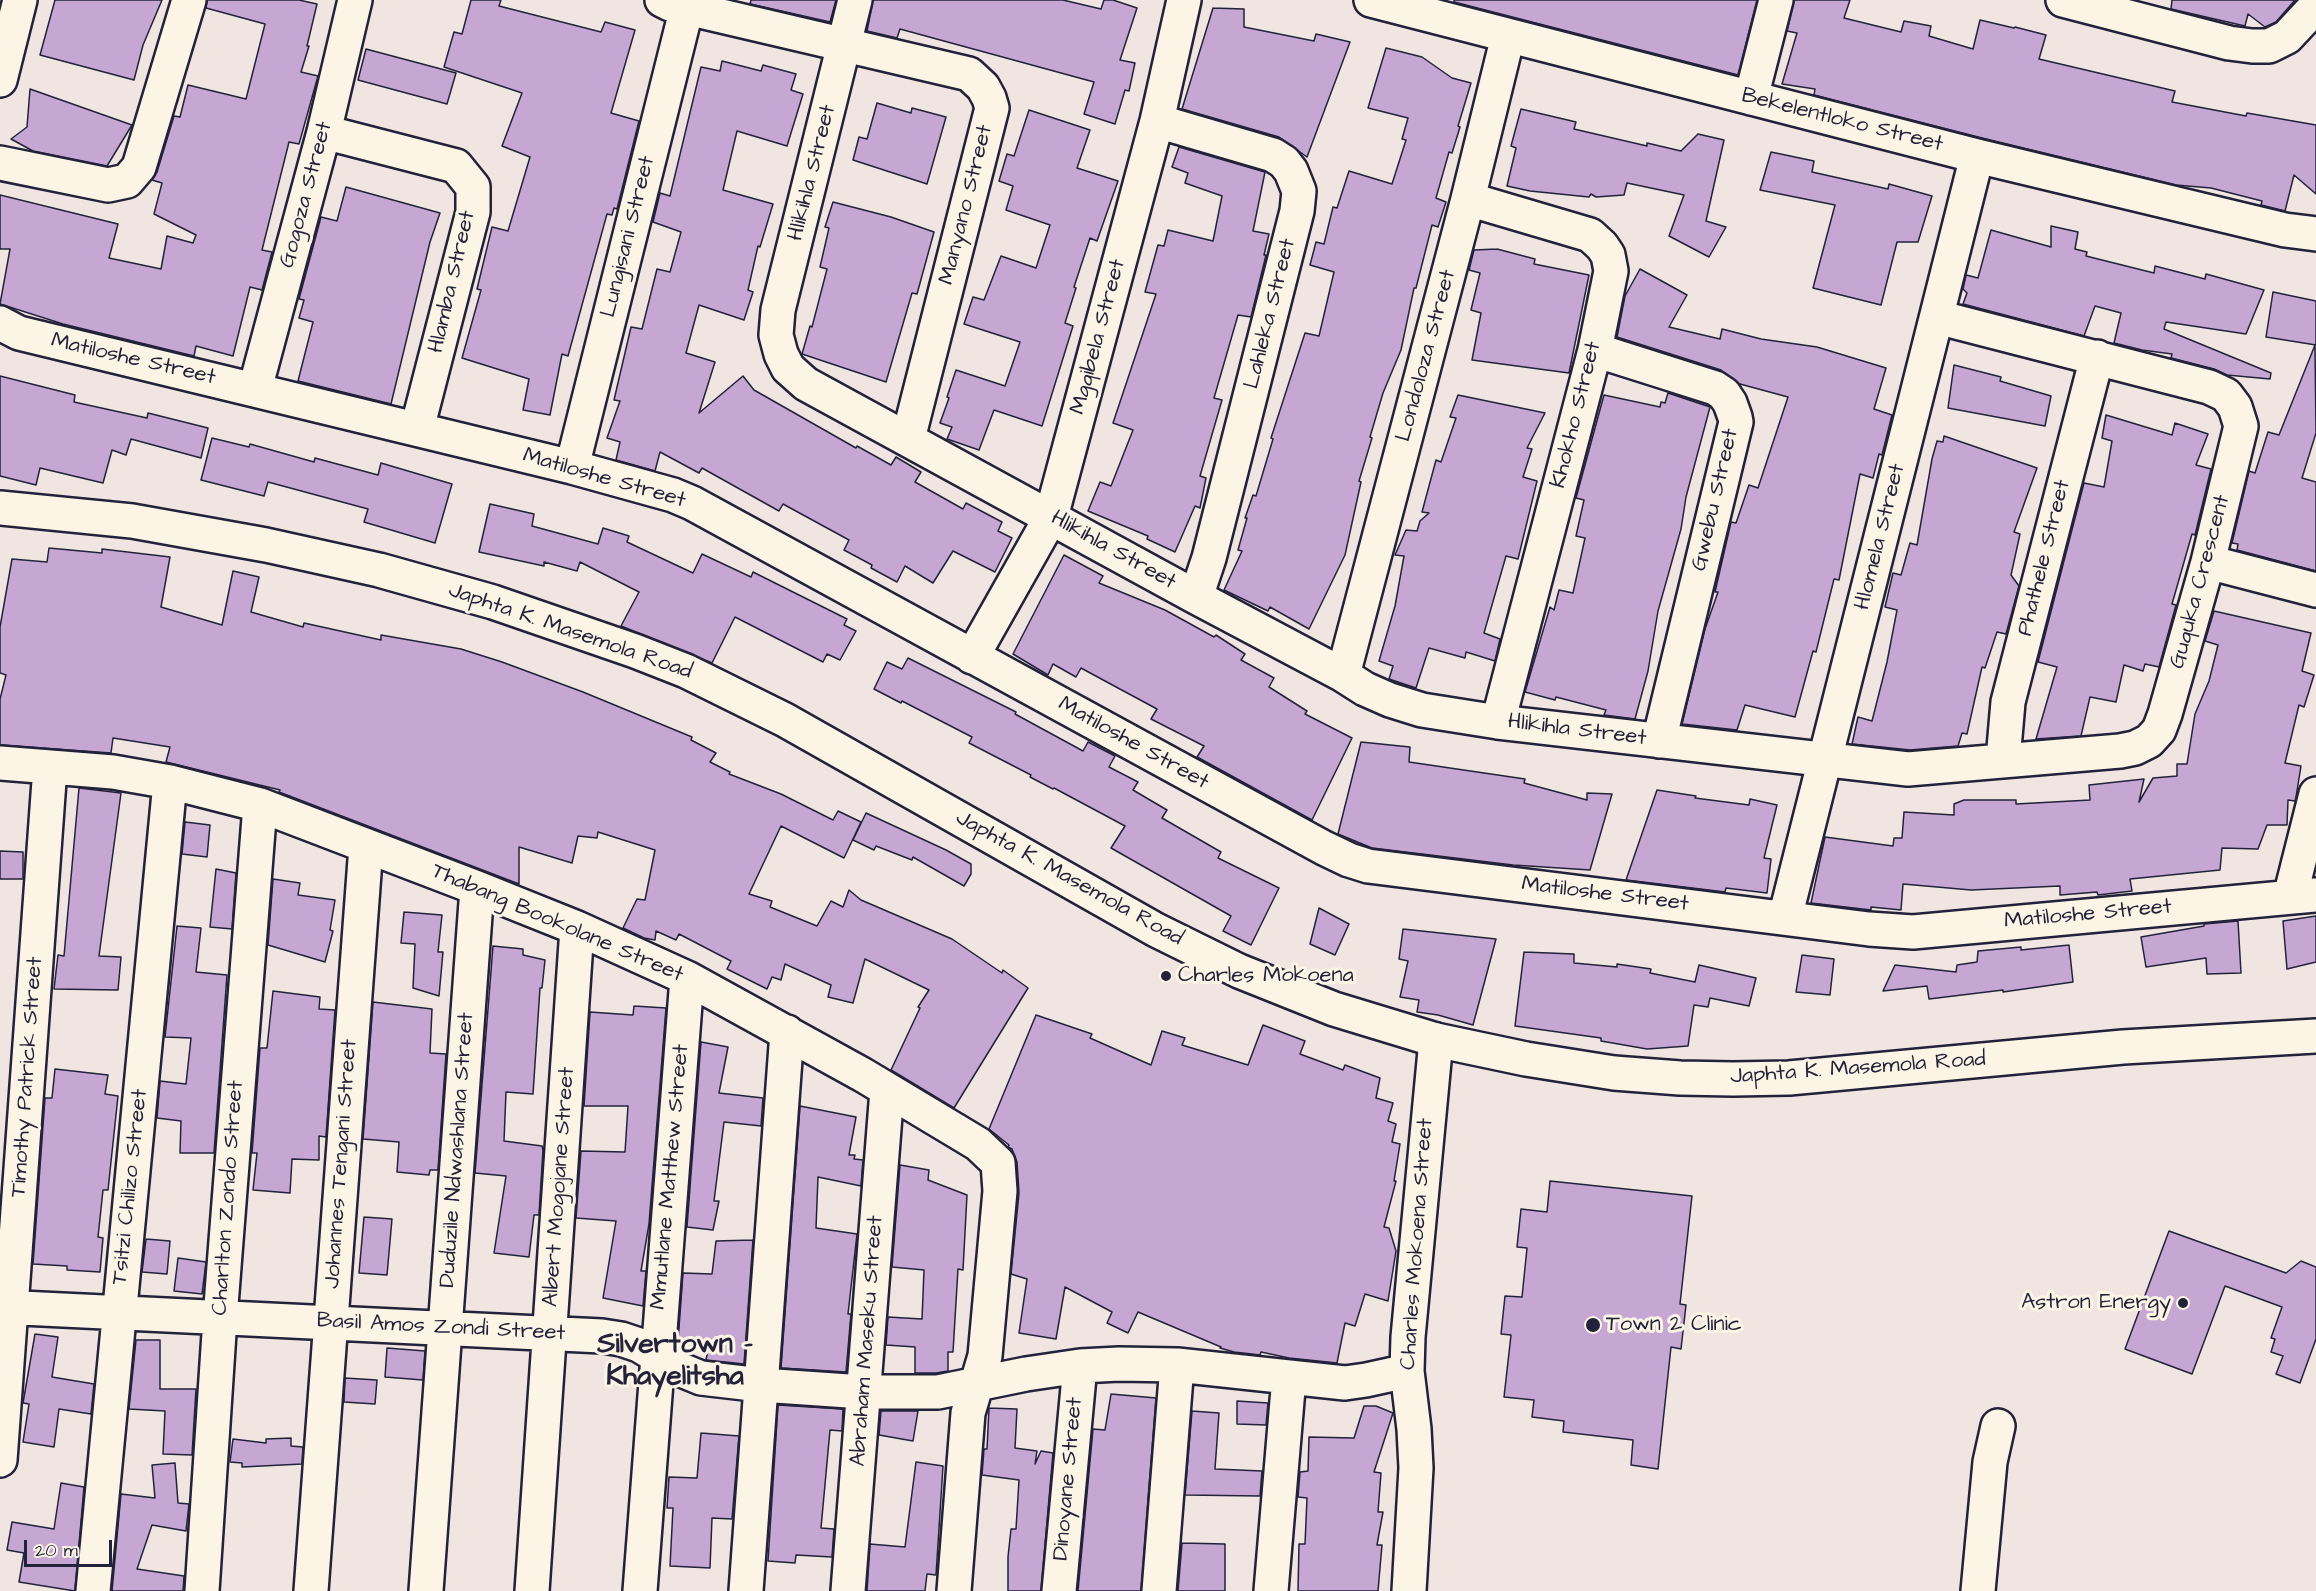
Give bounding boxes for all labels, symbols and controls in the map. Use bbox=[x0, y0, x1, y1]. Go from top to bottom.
street label: Bekelentloko Street bbox=[1739, 83, 1945, 159]
street label: Hlikihla Street bbox=[783, 102, 843, 244]
street label: Gogoza Street bbox=[275, 119, 339, 271]
street label: Manyano Street bbox=[934, 122, 1000, 288]
street label: Lungisani Street bbox=[596, 154, 662, 320]
street label: Hlamba Street bbox=[424, 208, 482, 356]
street label: Lahleka Street bbox=[1240, 236, 1302, 392]
street label: Mgqibela Street bbox=[1066, 256, 1132, 418]
street label: Londoloza Street bbox=[1391, 267, 1463, 445]
street label: Matiloshe Street bbox=[48, 328, 218, 392]
street label: Khokho Street bbox=[1546, 339, 1608, 491]
street label: Gwebu Street bbox=[1687, 426, 1745, 574]
street label: Matiloshe Street bbox=[520, 443, 688, 515]
street label: Hlomela Street bbox=[1850, 461, 1912, 613]
street label: Phathele Street bbox=[2013, 477, 2077, 639]
street label: Guquka Crescent bbox=[2165, 492, 2237, 672]
street label: Hlikihla Street bbox=[1046, 506, 1180, 596]
street label: Japhta K. Masemola Road bbox=[445, 578, 695, 686]
street label: Matiloshe Street bbox=[1053, 692, 1213, 796]
street label: Hlikihla Street bbox=[1506, 709, 1648, 753]
street label: Japhta K. Masemola Road bbox=[951, 805, 1187, 953]
street label: Thabang Bookolane Street bbox=[427, 859, 687, 989]
street label: Matiloshe Street bbox=[1520, 872, 1690, 918]
street label: Matiloshe Street bbox=[2003, 895, 2173, 935]
street label: Timothy Patrick Street bbox=[6, 956, 50, 1198]
place label: Charles Mokoena bbox=[1178, 963, 1354, 989]
marker: Charles Mokoena bbox=[1159, 969, 1173, 983]
street label: Duduzile Ndwashlana Street bbox=[435, 1012, 481, 1288]
street label: Johannes Tengani Street bbox=[320, 1038, 364, 1290]
street label: Mmutlane Matthew Street bbox=[646, 1043, 696, 1311]
street label: Japhta K. Masemola Road bbox=[1729, 1047, 1987, 1091]
street label: Albert Mogojane Street bbox=[538, 1066, 582, 1308]
street label: Charlton Zondo Street bbox=[208, 1080, 250, 1316]
street label: Tsitzi Chilizo Street bbox=[108, 1088, 154, 1286]
street label: Charles Mokoena Street bbox=[1396, 1117, 1440, 1371]
street label: Abraham Maseku Street bbox=[846, 1215, 890, 1467]
place label: Astron Energy bbox=[2021, 1290, 2171, 1316]
marker: Astron Energy bbox=[2176, 1296, 2190, 1310]
street label: Basil Amos Zondi Street bbox=[316, 1308, 566, 1348]
place label: Town 2 Clinic bbox=[1606, 1312, 1742, 1338]
marker: Town 2 Clinic bbox=[1584, 1316, 1602, 1334]
district label: Silvertown - Khayelitsha bbox=[597, 1329, 753, 1395]
street label: Dinoyane Street bbox=[1049, 1396, 1089, 1562]
scale bar bbox=[27, 1528, 116, 1566]
text: 20 m bbox=[35, 1538, 78, 1563]

